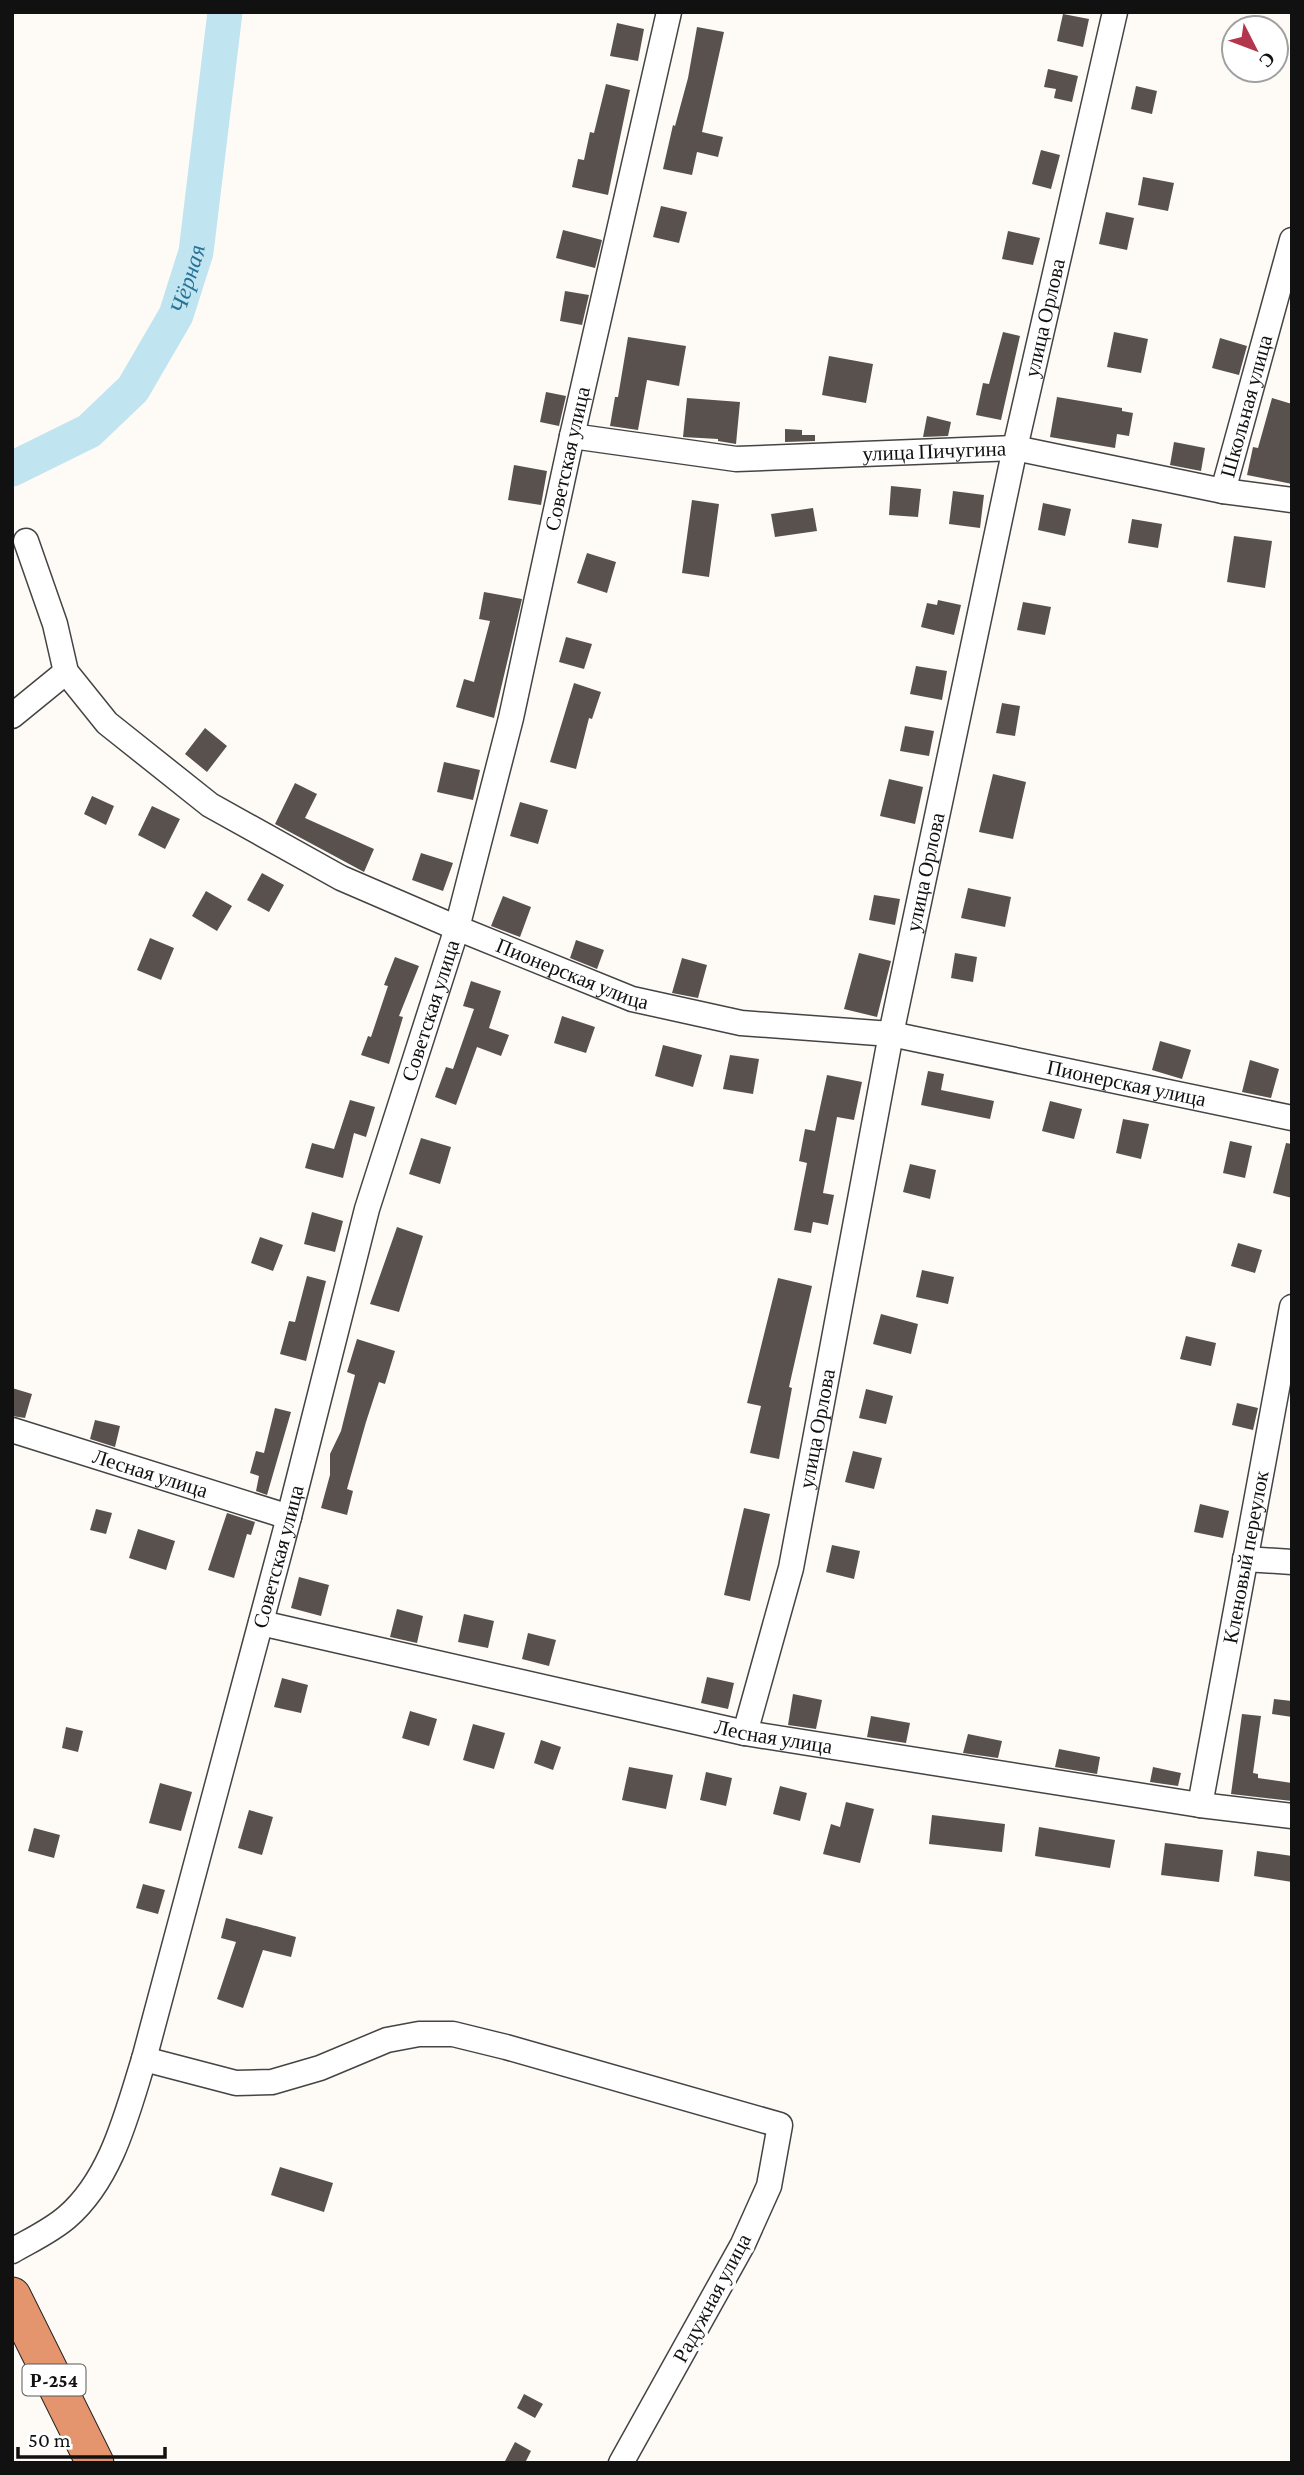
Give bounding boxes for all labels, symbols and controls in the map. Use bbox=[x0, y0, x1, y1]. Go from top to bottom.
north arrow bbox=[1220, 14, 1290, 84]
text: С bbox=[1255, 48, 1280, 72]
water label: Чёрная bbox=[164, 243, 210, 317]
street label: улица Орлова bbox=[1020, 256, 1070, 380]
street label: Школьная улица bbox=[1215, 332, 1278, 480]
street label: Советская улица bbox=[540, 384, 595, 533]
street label: улица Пичугина bbox=[862, 436, 1007, 466]
street label: улица Орлова bbox=[901, 810, 950, 934]
street label: Пионерская улица bbox=[493, 933, 651, 1014]
street label: Советская улица bbox=[397, 936, 465, 1084]
street label: Пионерская улица bbox=[1045, 1055, 1209, 1112]
street label: улица Орлова bbox=[794, 1366, 840, 1490]
street label: Лесная улица bbox=[90, 1444, 212, 1503]
street label: Кленовый переулок bbox=[1218, 1468, 1274, 1646]
street label: Советская улица bbox=[248, 1482, 309, 1631]
street label: Лесная улица bbox=[712, 1714, 835, 1759]
street label: Радужная улица bbox=[668, 2229, 756, 2367]
road number: Р-254 bbox=[22, 2364, 86, 2396]
scale bar bbox=[18, 2416, 164, 2460]
text: 50 m bbox=[28, 2428, 71, 2452]

